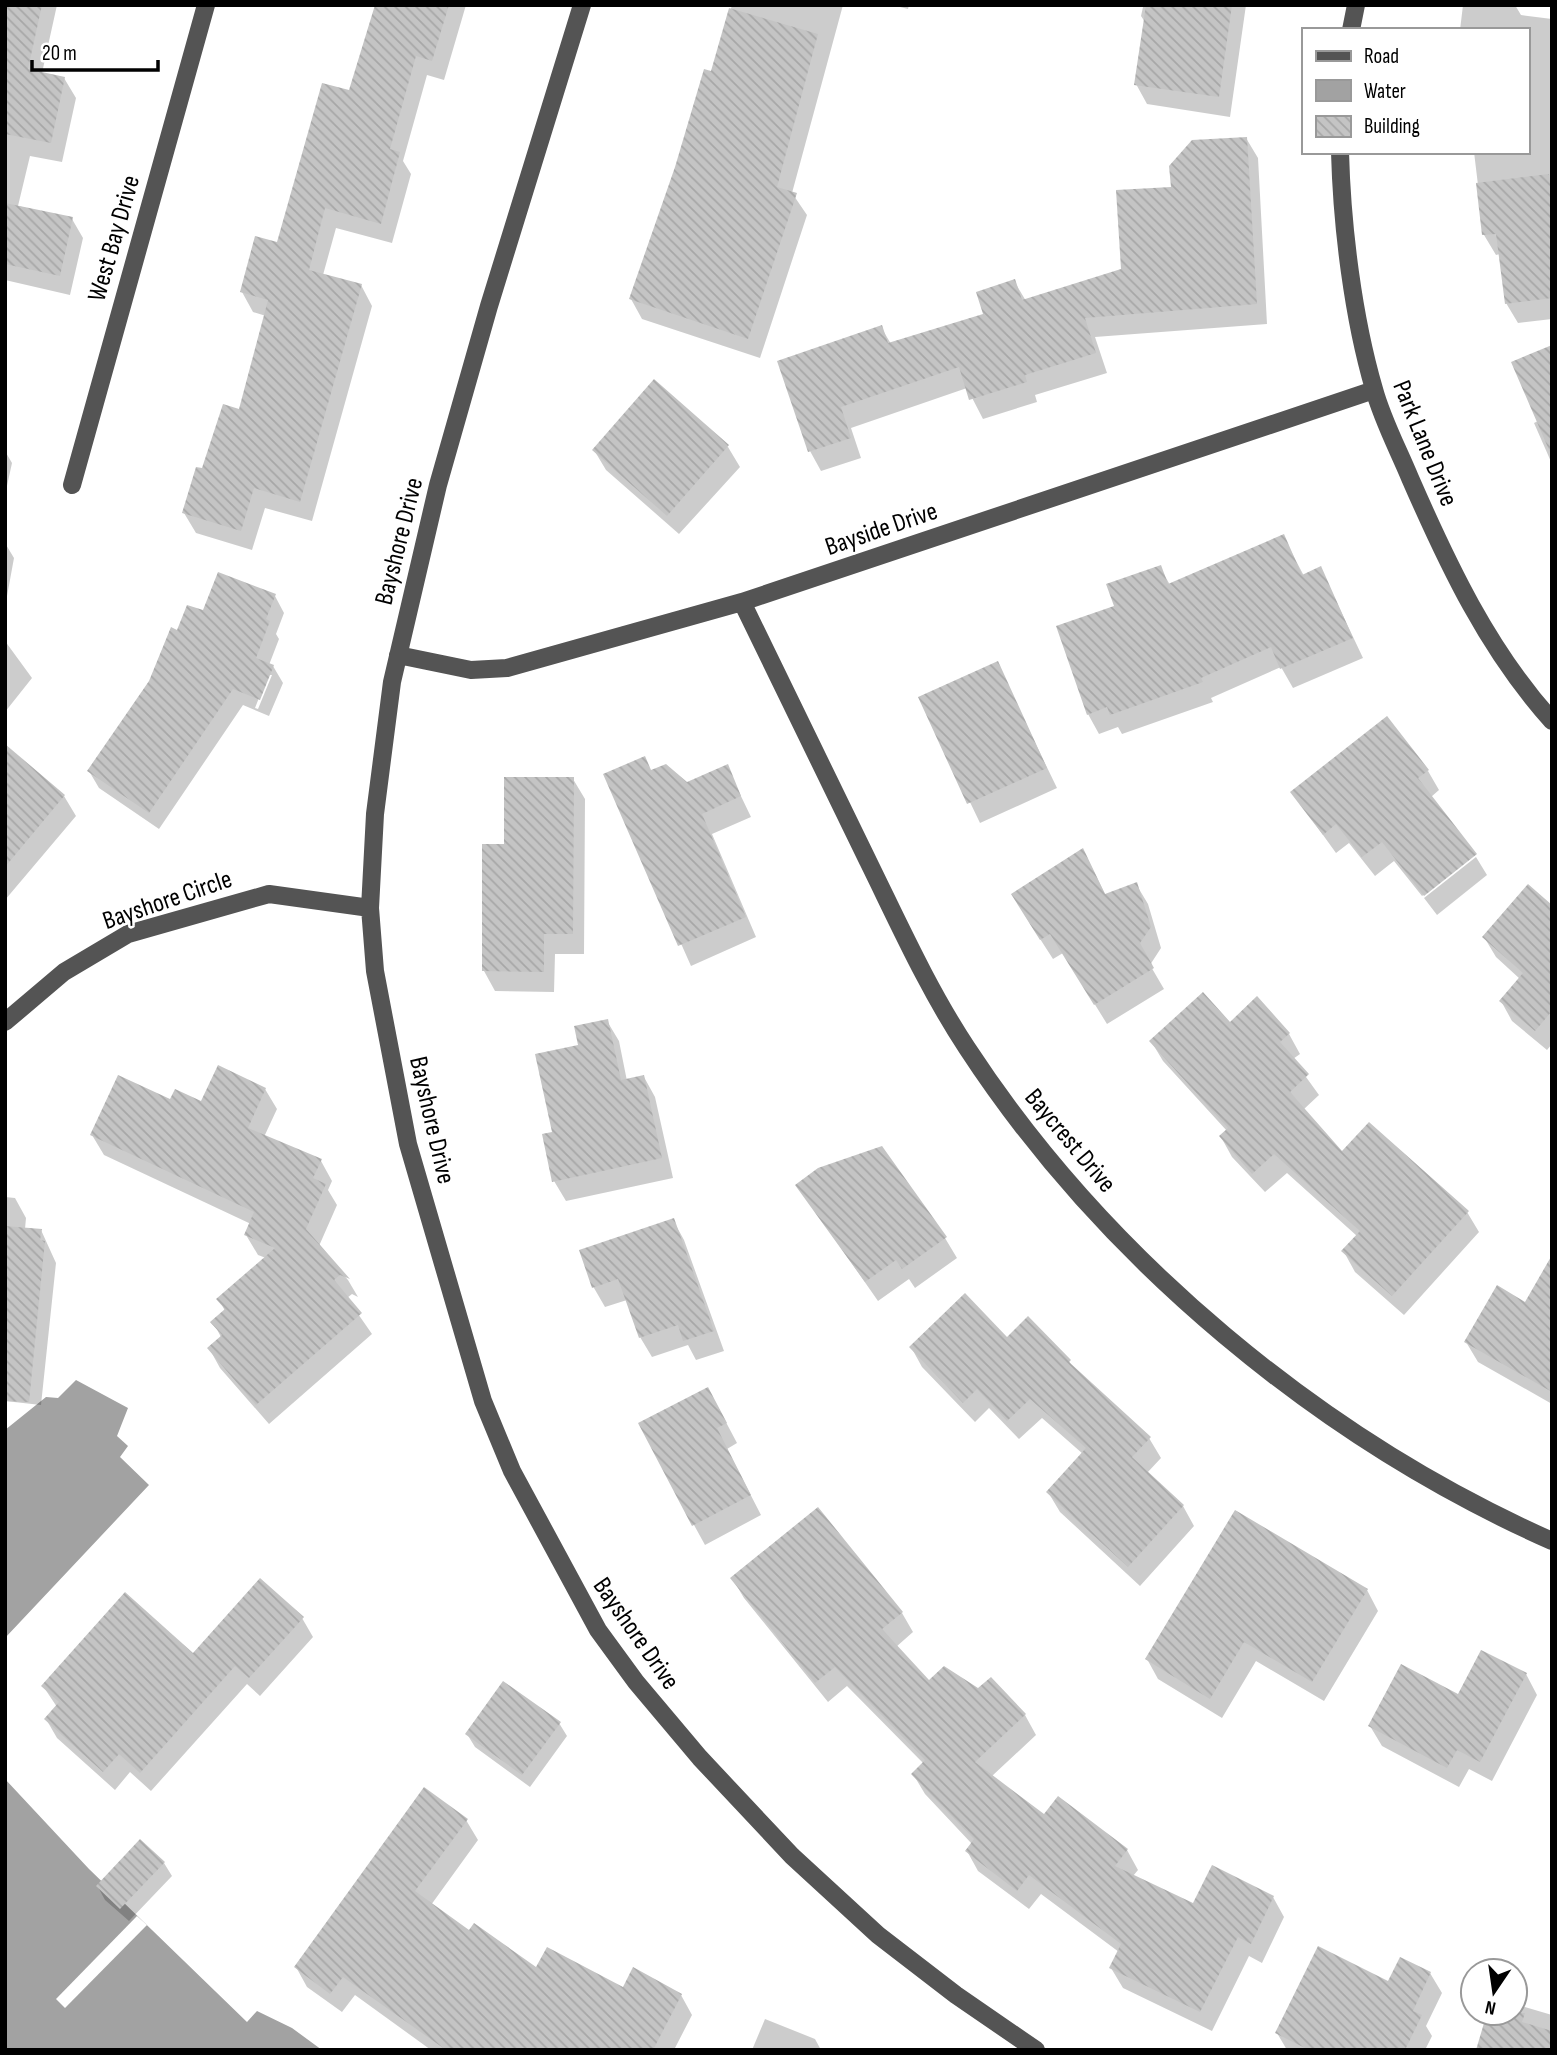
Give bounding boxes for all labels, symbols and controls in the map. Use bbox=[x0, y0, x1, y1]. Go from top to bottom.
scale bar bbox=[32, 28, 158, 72]
legend bbox=[1302, 28, 1529, 154]
text: 20 m bbox=[42, 41, 77, 66]
text: Road bbox=[1364, 44, 1399, 69]
text: Water bbox=[1364, 79, 1406, 104]
text: Building bbox=[1364, 114, 1420, 139]
street label: West Bay Drive bbox=[82, 172, 147, 305]
street label: Park Lane Drive bbox=[1385, 376, 1464, 511]
street label: Bayshore Drive bbox=[369, 475, 430, 608]
street label: Bayside Drive bbox=[821, 496, 942, 563]
street label: Bayshore Circle bbox=[99, 864, 236, 937]
street label: Bayshore Drive bbox=[402, 1054, 461, 1187]
street label: Baycrest Drive bbox=[1018, 1083, 1122, 1199]
street label: Bayshore Drive bbox=[586, 1572, 686, 1696]
north arrow bbox=[1459, 1957, 1529, 2027]
text: N bbox=[1483, 1995, 1498, 2019]

